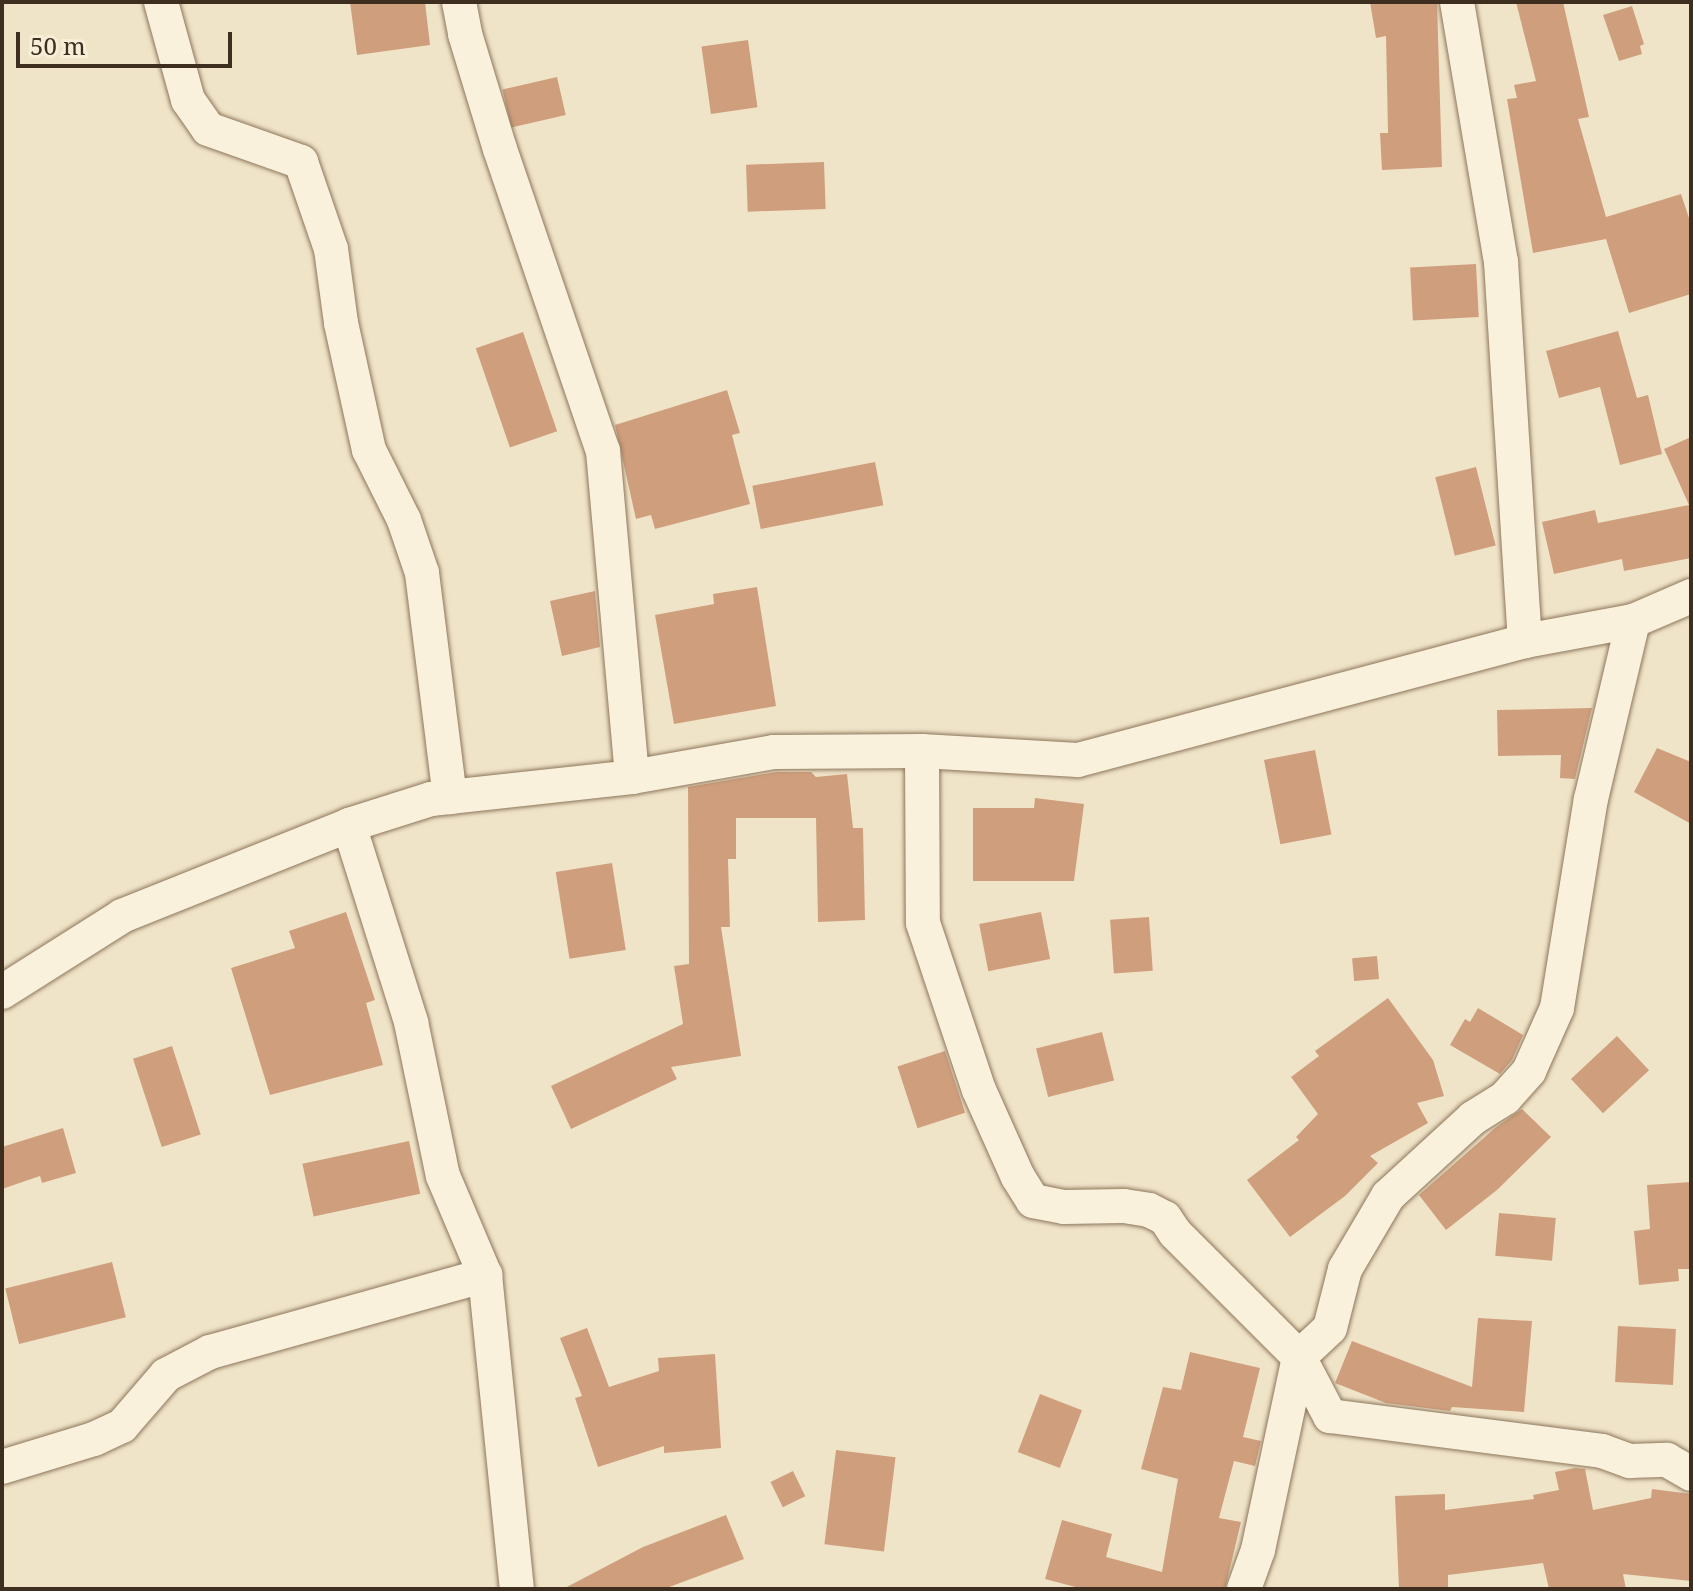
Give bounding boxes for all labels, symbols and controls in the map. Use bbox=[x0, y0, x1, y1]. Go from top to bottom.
scale bar bbox=[20, 16, 236, 66]
text: 50 m bbox=[30, 29, 86, 62]

